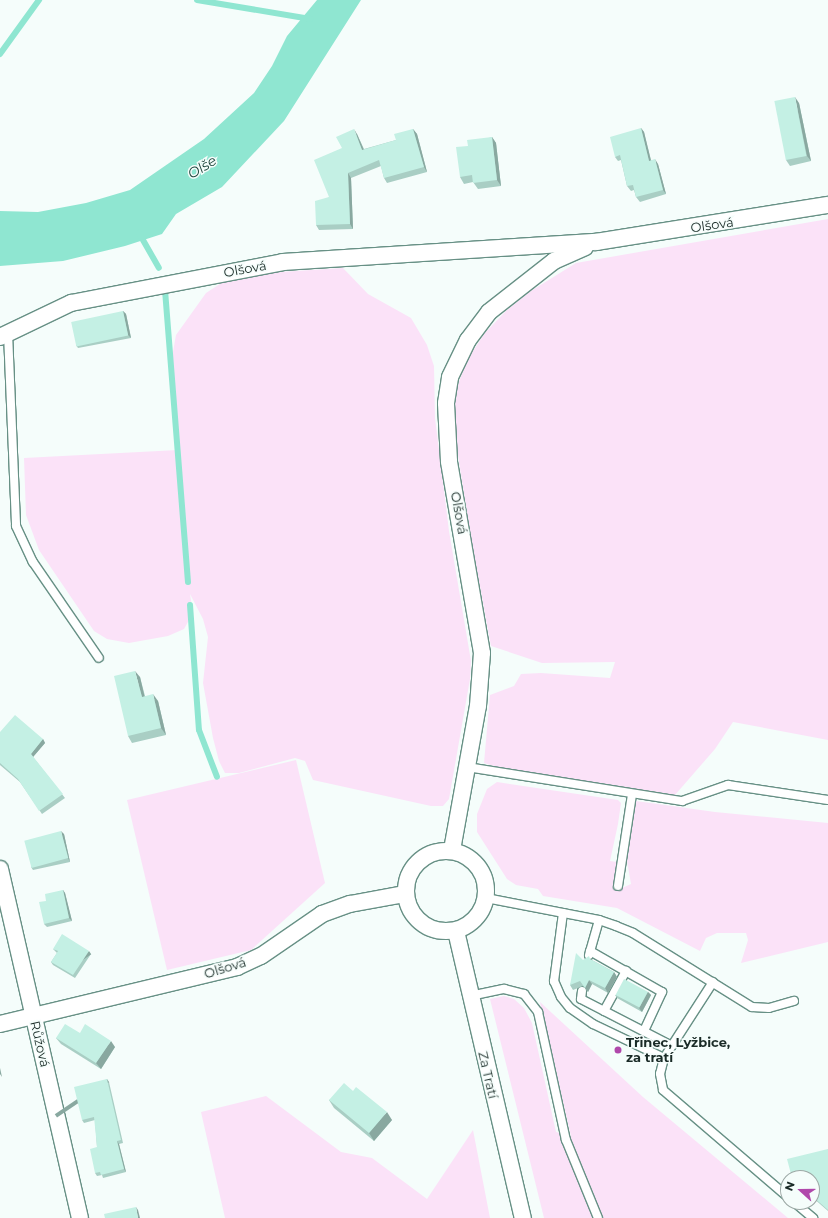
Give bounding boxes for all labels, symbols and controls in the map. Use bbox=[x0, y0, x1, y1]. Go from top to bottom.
water label: Olše bbox=[184, 152, 220, 182]
street label: Olšová bbox=[690, 214, 734, 236]
street label: Olšová bbox=[222, 258, 268, 280]
street label: Olšová bbox=[448, 490, 470, 536]
street label: Olšová bbox=[202, 954, 248, 982]
street label: Růžová bbox=[27, 1019, 53, 1069]
place label: Třinec, Lyžbice, za tratí bbox=[626, 1035, 730, 1066]
marker: Třinec, Lyžbice, za tratí bbox=[613, 1045, 623, 1055]
street label: Za Tratí bbox=[475, 1050, 501, 1100]
north arrow bbox=[780, 1170, 820, 1210]
text: N bbox=[782, 1179, 798, 1193]

